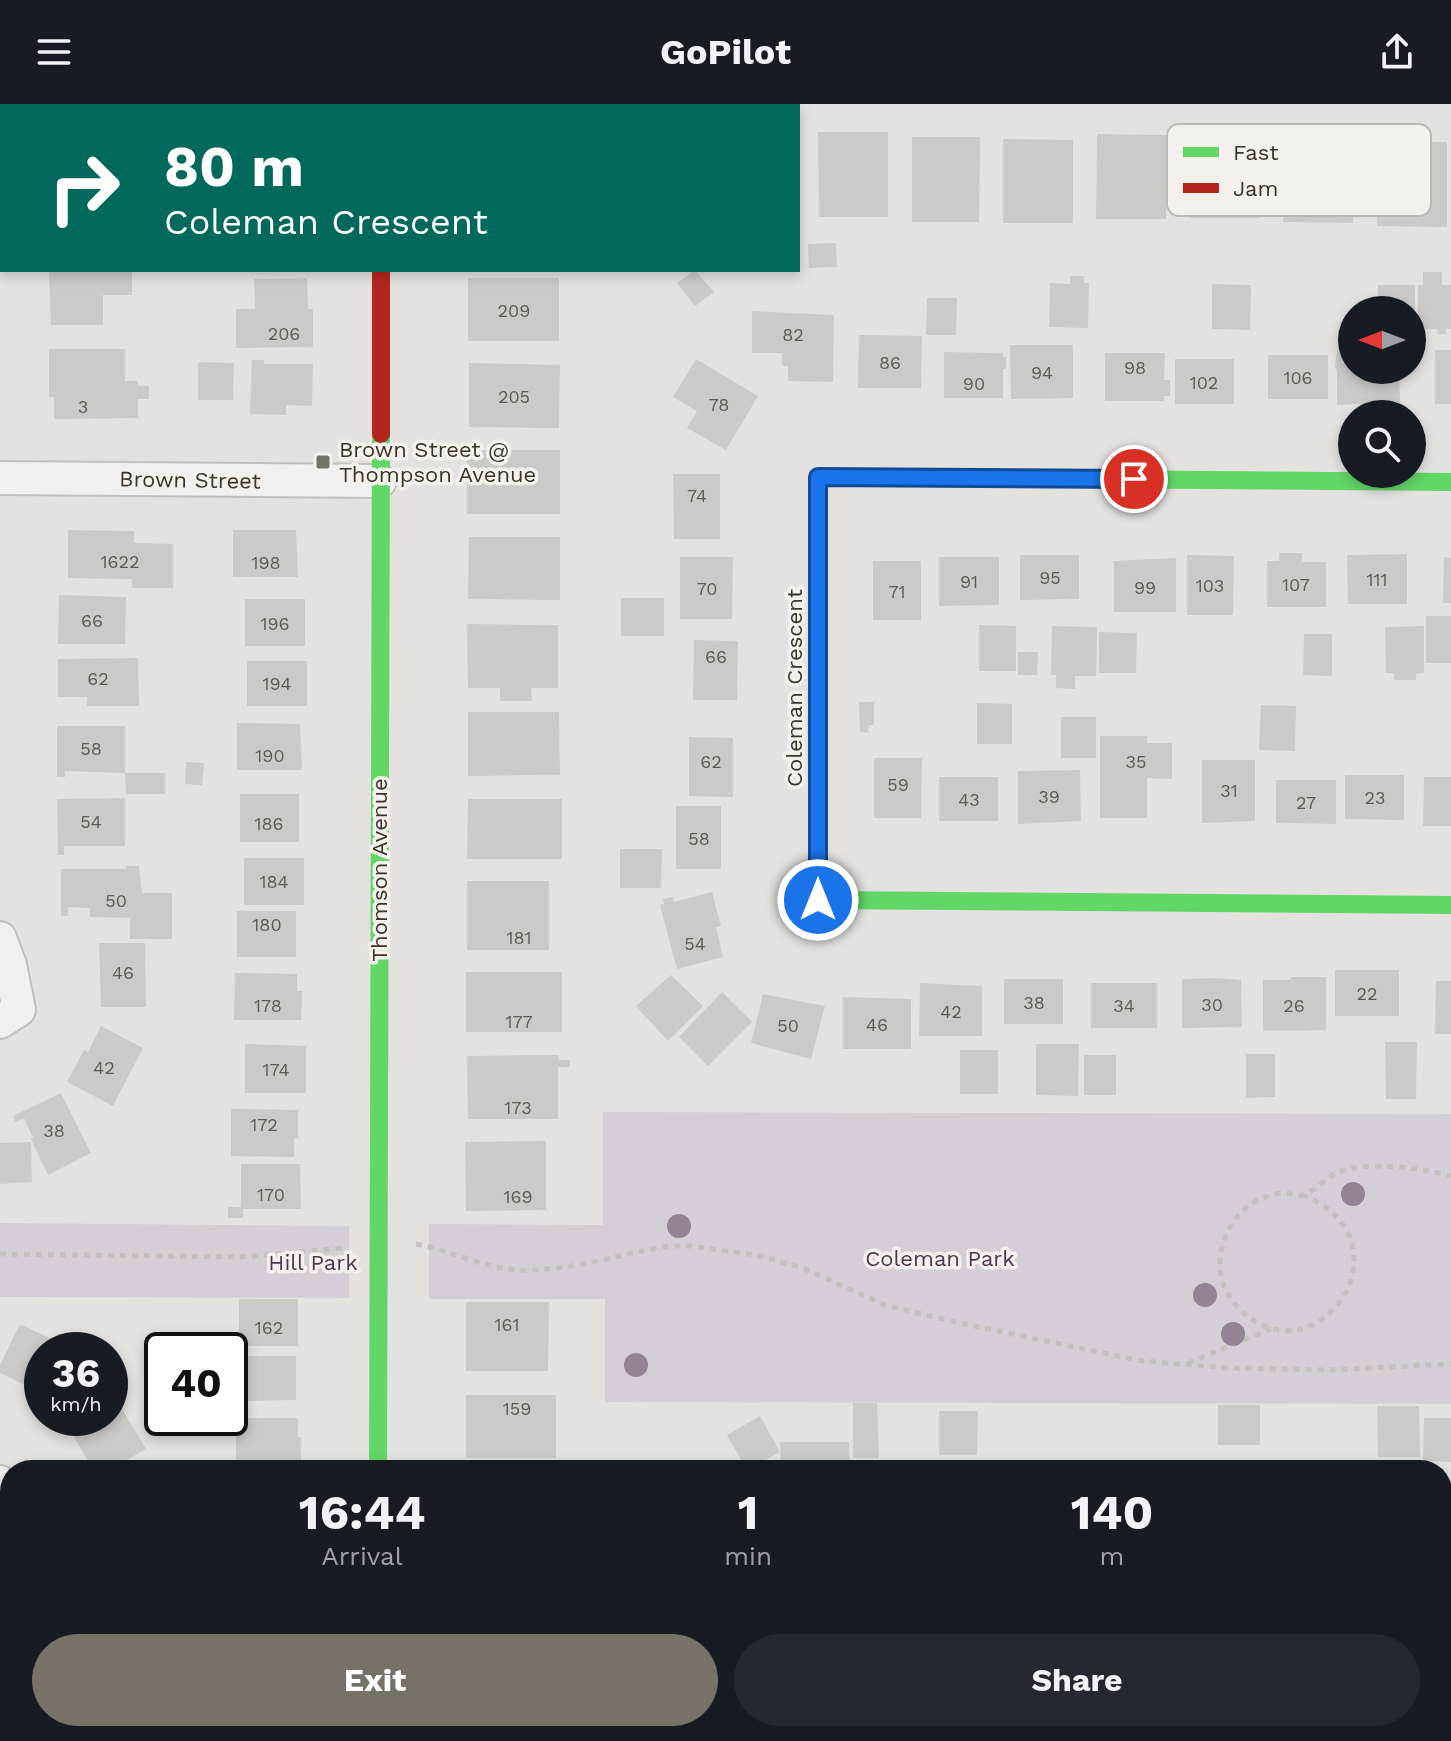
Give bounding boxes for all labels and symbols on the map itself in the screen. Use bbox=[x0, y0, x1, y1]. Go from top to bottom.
legend bbox=[1167, 124, 1431, 216]
text: Fast bbox=[1233, 140, 1279, 165]
text: Jam bbox=[1233, 176, 1278, 201]
north arrow bbox=[1338, 296, 1426, 384]
house number: 209 bbox=[498, 300, 530, 321]
house number: 206 bbox=[268, 323, 300, 344]
house number: 82 bbox=[782, 324, 804, 345]
house number: 86 bbox=[879, 352, 901, 373]
house number: 98 bbox=[1124, 357, 1146, 378]
house number: 94 bbox=[1031, 362, 1053, 383]
house number: 106 bbox=[1283, 367, 1313, 388]
house number: 102 bbox=[1190, 372, 1218, 393]
house number: 90 bbox=[963, 373, 985, 394]
house number: 205 bbox=[498, 386, 530, 407]
house number: 78 bbox=[709, 394, 729, 415]
house number: 3 bbox=[78, 396, 88, 417]
place label: Brown Street @ Thompson Avenue bbox=[339, 437, 536, 487]
pin bbox=[1100, 445, 1168, 513]
marker: Brown Street @ Thompson Avenue bbox=[314, 453, 332, 471]
street label: Brown Street bbox=[119, 466, 261, 494]
house number: 74 bbox=[687, 485, 707, 506]
house number: 1622 bbox=[101, 551, 139, 572]
house number: 198 bbox=[251, 552, 281, 573]
house number: 95 bbox=[1039, 567, 1061, 588]
house number: 111 bbox=[1366, 569, 1388, 590]
house number: 91 bbox=[960, 571, 978, 592]
house number: 107 bbox=[1282, 574, 1310, 595]
house number: 103 bbox=[1196, 575, 1224, 596]
house number: 99 bbox=[1134, 577, 1156, 598]
house number: 70 bbox=[697, 578, 717, 599]
house number: 71 bbox=[888, 581, 906, 602]
street label: Coleman Crescent bbox=[782, 589, 807, 787]
house number: 66 bbox=[81, 610, 103, 631]
house number: 196 bbox=[260, 613, 290, 634]
house number: 66 bbox=[705, 646, 727, 667]
house number: 62 bbox=[87, 668, 109, 689]
house number: 194 bbox=[262, 673, 292, 694]
house number: 58 bbox=[80, 738, 102, 759]
house number: 190 bbox=[255, 745, 285, 766]
house number: 62 bbox=[700, 751, 722, 772]
house number: 35 bbox=[1126, 751, 1146, 772]
house number: 59 bbox=[887, 774, 909, 795]
street label: Thomson Avenue bbox=[367, 778, 392, 962]
house number: 31 bbox=[1220, 780, 1238, 801]
house number: 39 bbox=[1038, 786, 1060, 807]
house number: 23 bbox=[1365, 787, 1386, 808]
house number: 43 bbox=[958, 789, 980, 810]
house number: 27 bbox=[1296, 792, 1316, 813]
house number: 54 bbox=[80, 811, 102, 832]
house number: 186 bbox=[254, 813, 284, 834]
house number: 58 bbox=[688, 828, 710, 849]
position arrow bbox=[776, 858, 860, 942]
house number: 184 bbox=[259, 871, 289, 892]
house number: 50 bbox=[105, 890, 127, 911]
house number: 180 bbox=[252, 914, 282, 935]
house number: 181 bbox=[506, 927, 532, 948]
house number: 54 bbox=[684, 933, 706, 954]
house number: 46 bbox=[112, 962, 134, 983]
house number: 22 bbox=[1357, 983, 1378, 1004]
house number: 38 bbox=[1023, 992, 1045, 1013]
house number: 30 bbox=[1201, 994, 1223, 1015]
house number: 178 bbox=[254, 995, 282, 1016]
house number: 34 bbox=[1113, 995, 1135, 1016]
house number: 26 bbox=[1283, 995, 1305, 1016]
house number: 42 bbox=[940, 1001, 962, 1022]
house number: 177 bbox=[505, 1011, 533, 1032]
house number: 46 bbox=[866, 1014, 888, 1035]
house number: 50 bbox=[777, 1015, 799, 1036]
house number: 42 bbox=[93, 1057, 115, 1078]
house number: 174 bbox=[263, 1059, 289, 1080]
house number: 173 bbox=[504, 1097, 532, 1118]
house number: 172 bbox=[250, 1114, 278, 1135]
house number: 38 bbox=[43, 1120, 65, 1141]
house number: 170 bbox=[257, 1184, 285, 1205]
house number: 169 bbox=[503, 1186, 533, 1207]
park label: Coleman Park bbox=[865, 1246, 1015, 1271]
park label: Hill Park bbox=[268, 1250, 358, 1275]
house number: 161 bbox=[495, 1314, 519, 1335]
house number: 162 bbox=[255, 1317, 283, 1338]
speed limit sign: 40 bbox=[144, 1332, 248, 1436]
house number: 159 bbox=[503, 1398, 531, 1419]

